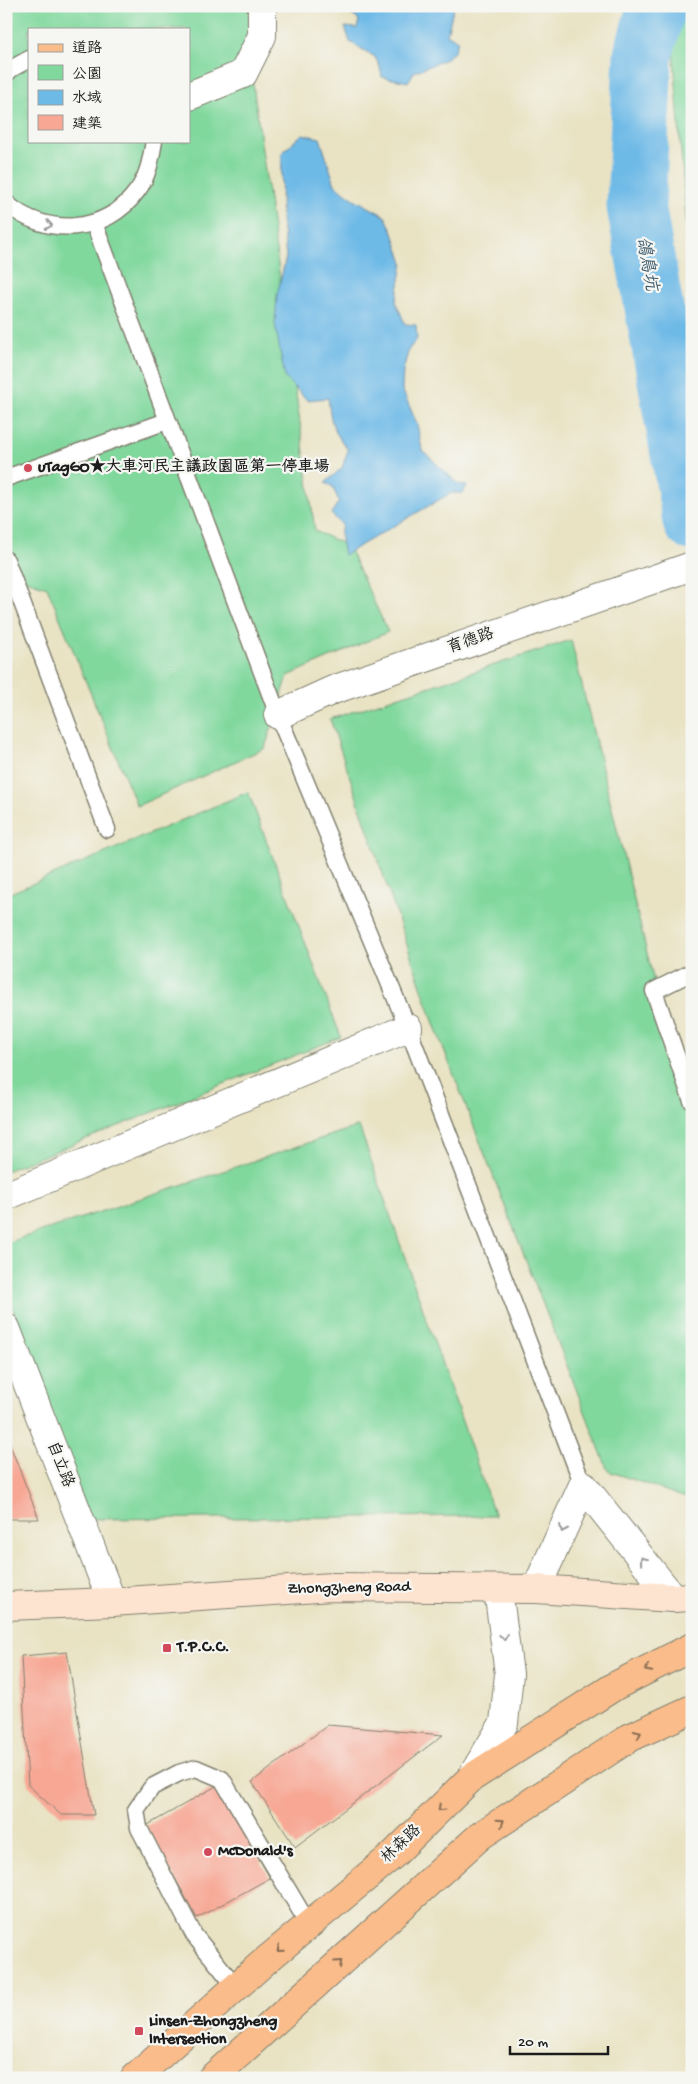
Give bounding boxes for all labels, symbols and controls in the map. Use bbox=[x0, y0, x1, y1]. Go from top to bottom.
legend bbox=[28, 28, 190, 142]
text: 道路 bbox=[72, 40, 102, 58]
text: 公園 bbox=[72, 66, 102, 84]
text: 水域 bbox=[72, 90, 102, 108]
text: 建築 bbox=[72, 116, 102, 134]
one-way arrow bbox=[44, 219, 53, 229]
water label: 鴿鳥坑 bbox=[631, 235, 662, 294]
place label: uTagGO★大車河民主議政園區第一停車場 bbox=[38, 457, 329, 478]
marker: uTagGO★大車河民主議政園區第一停車場 bbox=[22, 462, 34, 474]
street label: 育德路 bbox=[445, 623, 497, 659]
street label: 自立路 bbox=[42, 1438, 78, 1491]
one-way arrow bbox=[559, 1524, 570, 1533]
one-way arrow bbox=[641, 1557, 649, 1566]
street label: Zhongzheng Road bbox=[287, 1578, 412, 1600]
one-way arrow bbox=[498, 1634, 509, 1642]
place label: T.P.C.C. bbox=[175, 1639, 229, 1658]
marker: T.P.C.C. bbox=[161, 1642, 173, 1654]
one-way arrow bbox=[644, 1663, 653, 1673]
one-way arrow bbox=[633, 1730, 642, 1740]
one-way arrow bbox=[438, 1802, 447, 1811]
one-way arrow bbox=[496, 1819, 505, 1828]
street label: 林森路 bbox=[377, 1820, 426, 1868]
place label: McDonald's bbox=[218, 1843, 294, 1862]
marker: McDonald's bbox=[202, 1846, 214, 1858]
one-way arrow bbox=[276, 1944, 285, 1953]
one-way arrow bbox=[334, 1960, 343, 1969]
place label: Linsen-Zhongzheng Intersection bbox=[149, 2013, 277, 2050]
scale bar bbox=[510, 2024, 608, 2056]
marker: Linsen-Zhongzheng Intersection bbox=[133, 2025, 145, 2037]
text: 20 m bbox=[518, 2034, 548, 2052]

